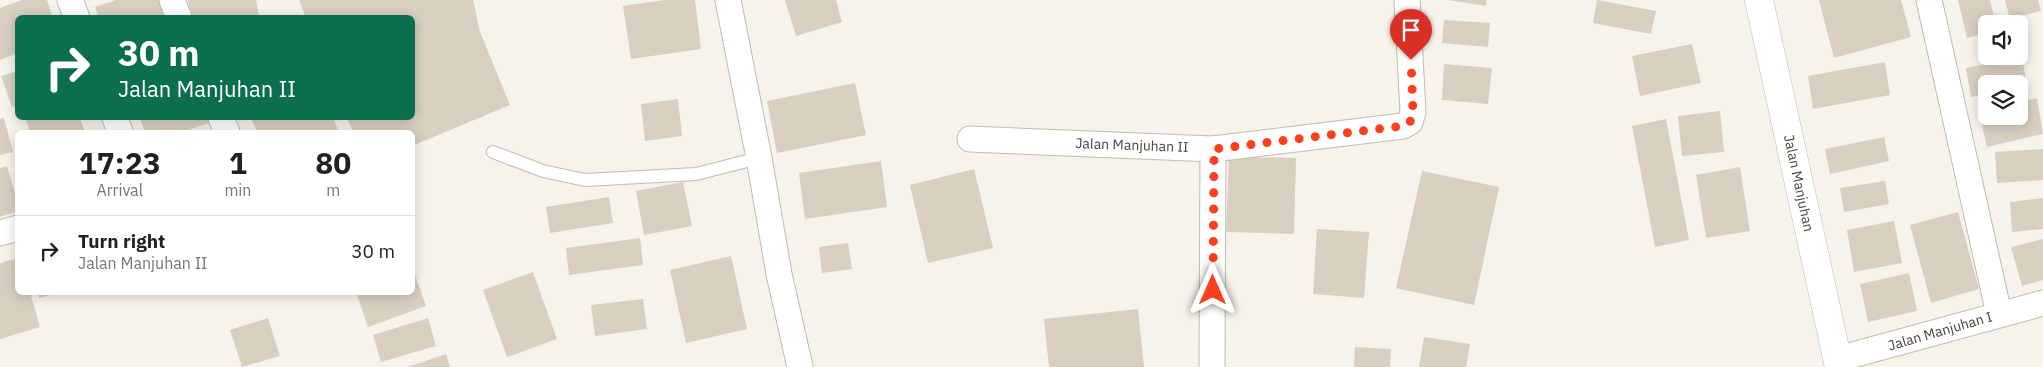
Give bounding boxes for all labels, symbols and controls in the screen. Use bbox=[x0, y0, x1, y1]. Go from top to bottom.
pin bbox=[1390, 9, 1432, 60]
map controls bbox=[1978, 15, 2028, 125]
button: sound bbox=[1978, 15, 2028, 65]
icon: arrive bbox=[1397, 16, 1425, 44]
text: 30 m bbox=[118, 30, 200, 76]
icon: right bbox=[35, 35, 100, 100]
text: Jalan Manjuhan II bbox=[118, 74, 296, 103]
button: layers bbox=[1978, 75, 2028, 125]
street label: Jalan Manjuhan bbox=[1780, 133, 1818, 233]
street label: Jalan Manjuhan II bbox=[1075, 134, 1189, 156]
text: 17:23 bbox=[79, 143, 161, 182]
text: 1 bbox=[229, 143, 247, 182]
text: 80 bbox=[315, 143, 351, 182]
text: Arrival bbox=[96, 180, 143, 200]
text: min bbox=[224, 180, 251, 200]
text: m bbox=[326, 180, 340, 200]
text: Turn right bbox=[78, 229, 165, 253]
icon: right bbox=[35, 237, 63, 265]
text: 30 m bbox=[351, 239, 395, 263]
text: Jalan Manjuhan II bbox=[78, 253, 207, 273]
position arrow bbox=[1186, 263, 1238, 315]
street label: Jalan Manjuhan I bbox=[1886, 308, 1994, 354]

